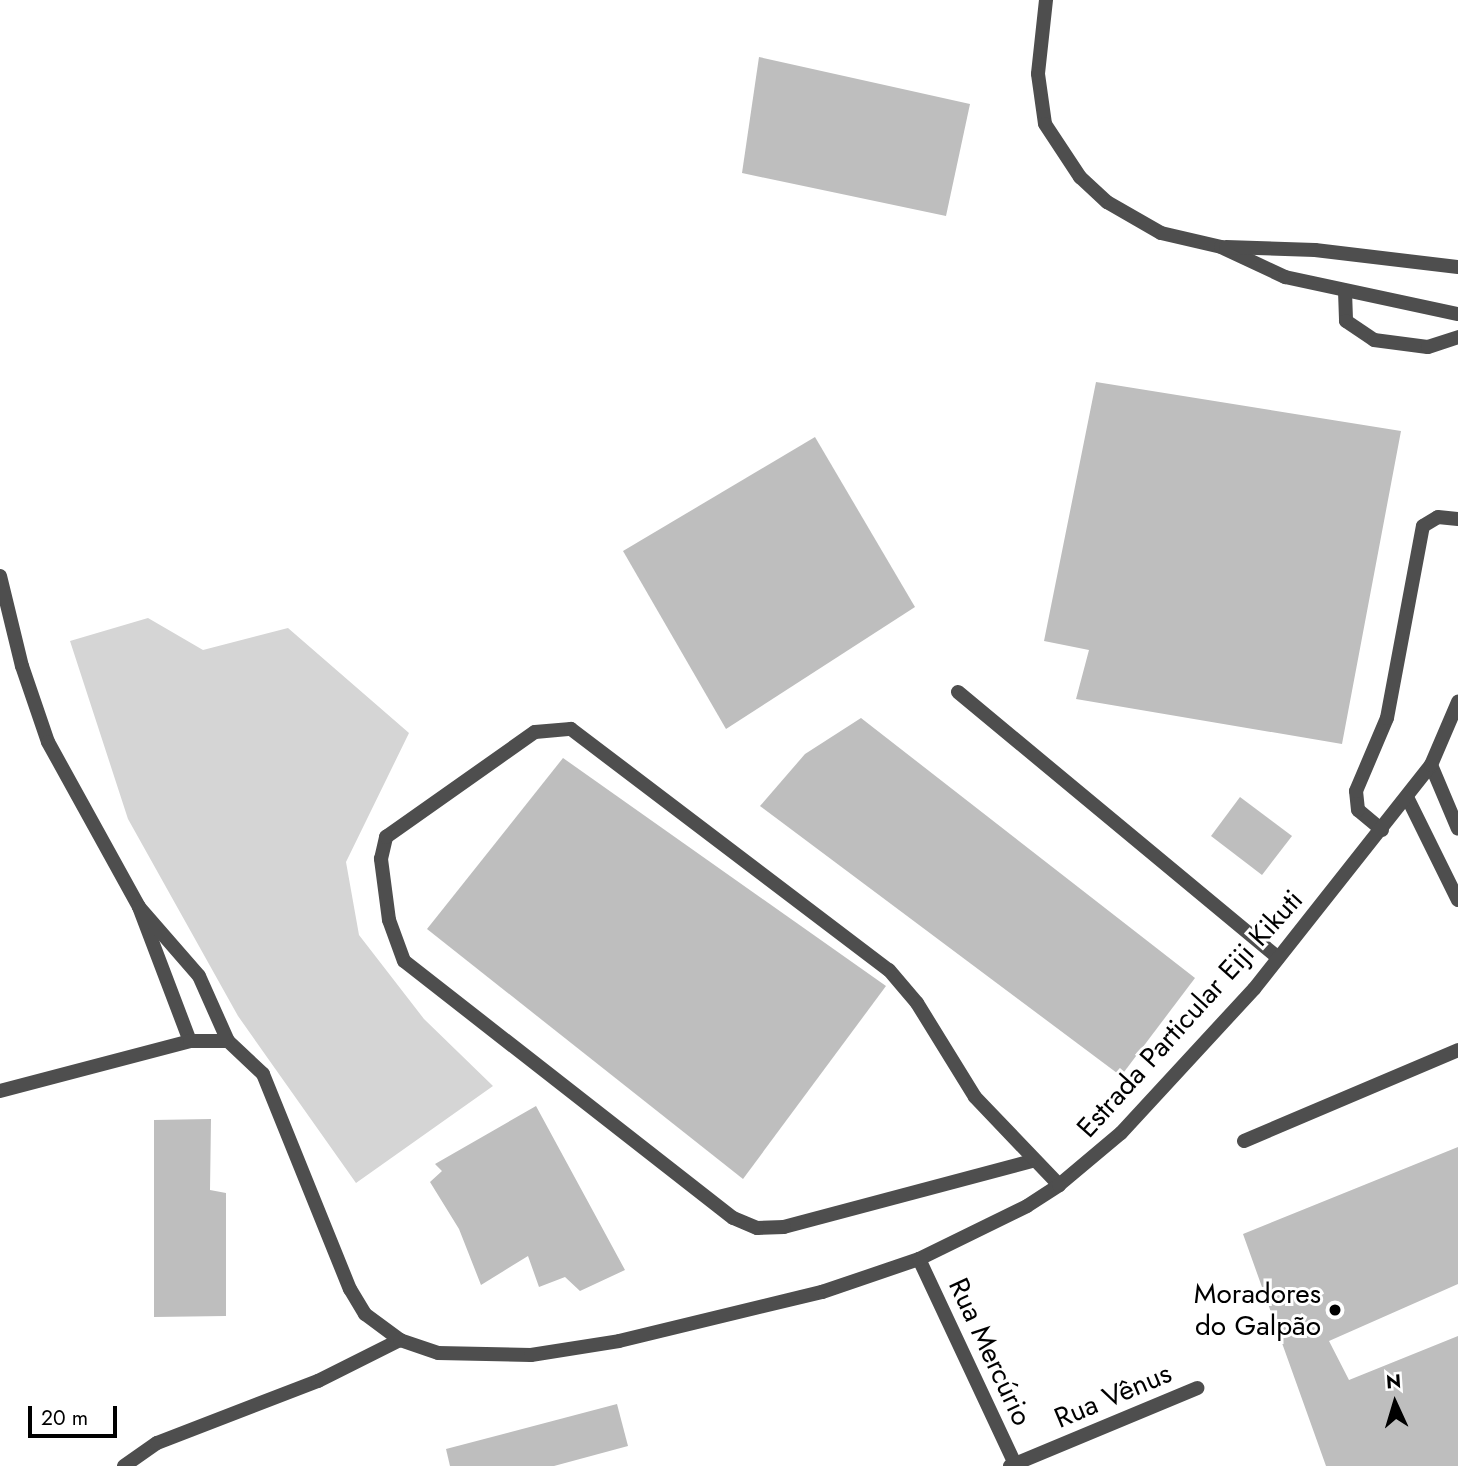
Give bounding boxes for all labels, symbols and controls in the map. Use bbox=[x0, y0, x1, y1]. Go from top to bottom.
street label: Estrada Particular Eiji Kikuti bbox=[1070, 883, 1310, 1145]
street label: Rua Mercúrio bbox=[941, 1273, 1039, 1431]
place label: Moradores do Galpão bbox=[1194, 1277, 1321, 1343]
marker: Moradores do Galpão bbox=[1327, 1302, 1343, 1318]
street label: Rua Vênus bbox=[1050, 1356, 1176, 1436]
north arrow bbox=[1360, 1368, 1430, 1438]
text: N bbox=[1385, 1368, 1402, 1396]
scale bar bbox=[32, 1392, 121, 1436]
text: 20 m bbox=[41, 1403, 88, 1433]

